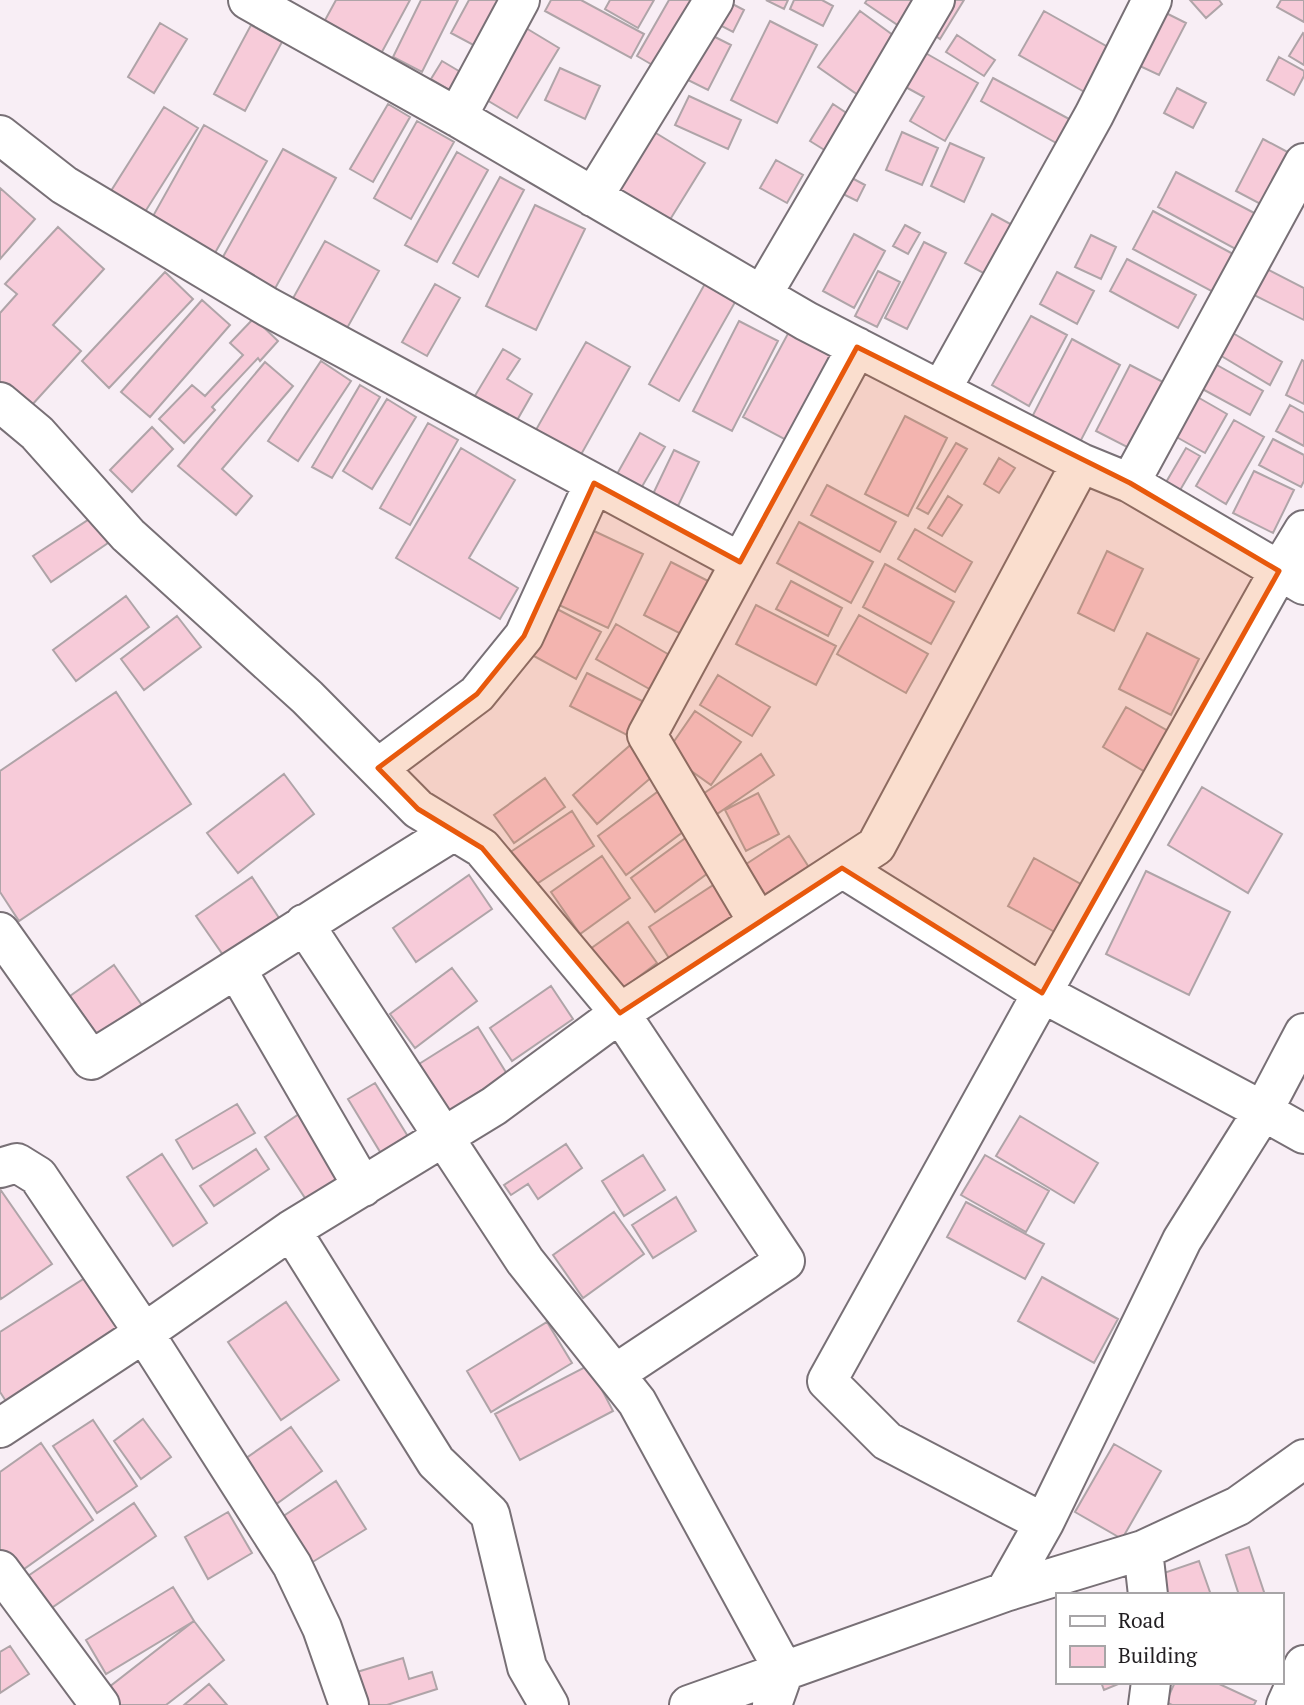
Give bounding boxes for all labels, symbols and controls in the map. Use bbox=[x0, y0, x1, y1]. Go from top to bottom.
legend bbox=[1056, 1593, 1283, 1684]
text: Road bbox=[1118, 1606, 1165, 1634]
text: Building bbox=[1118, 1641, 1198, 1669]

